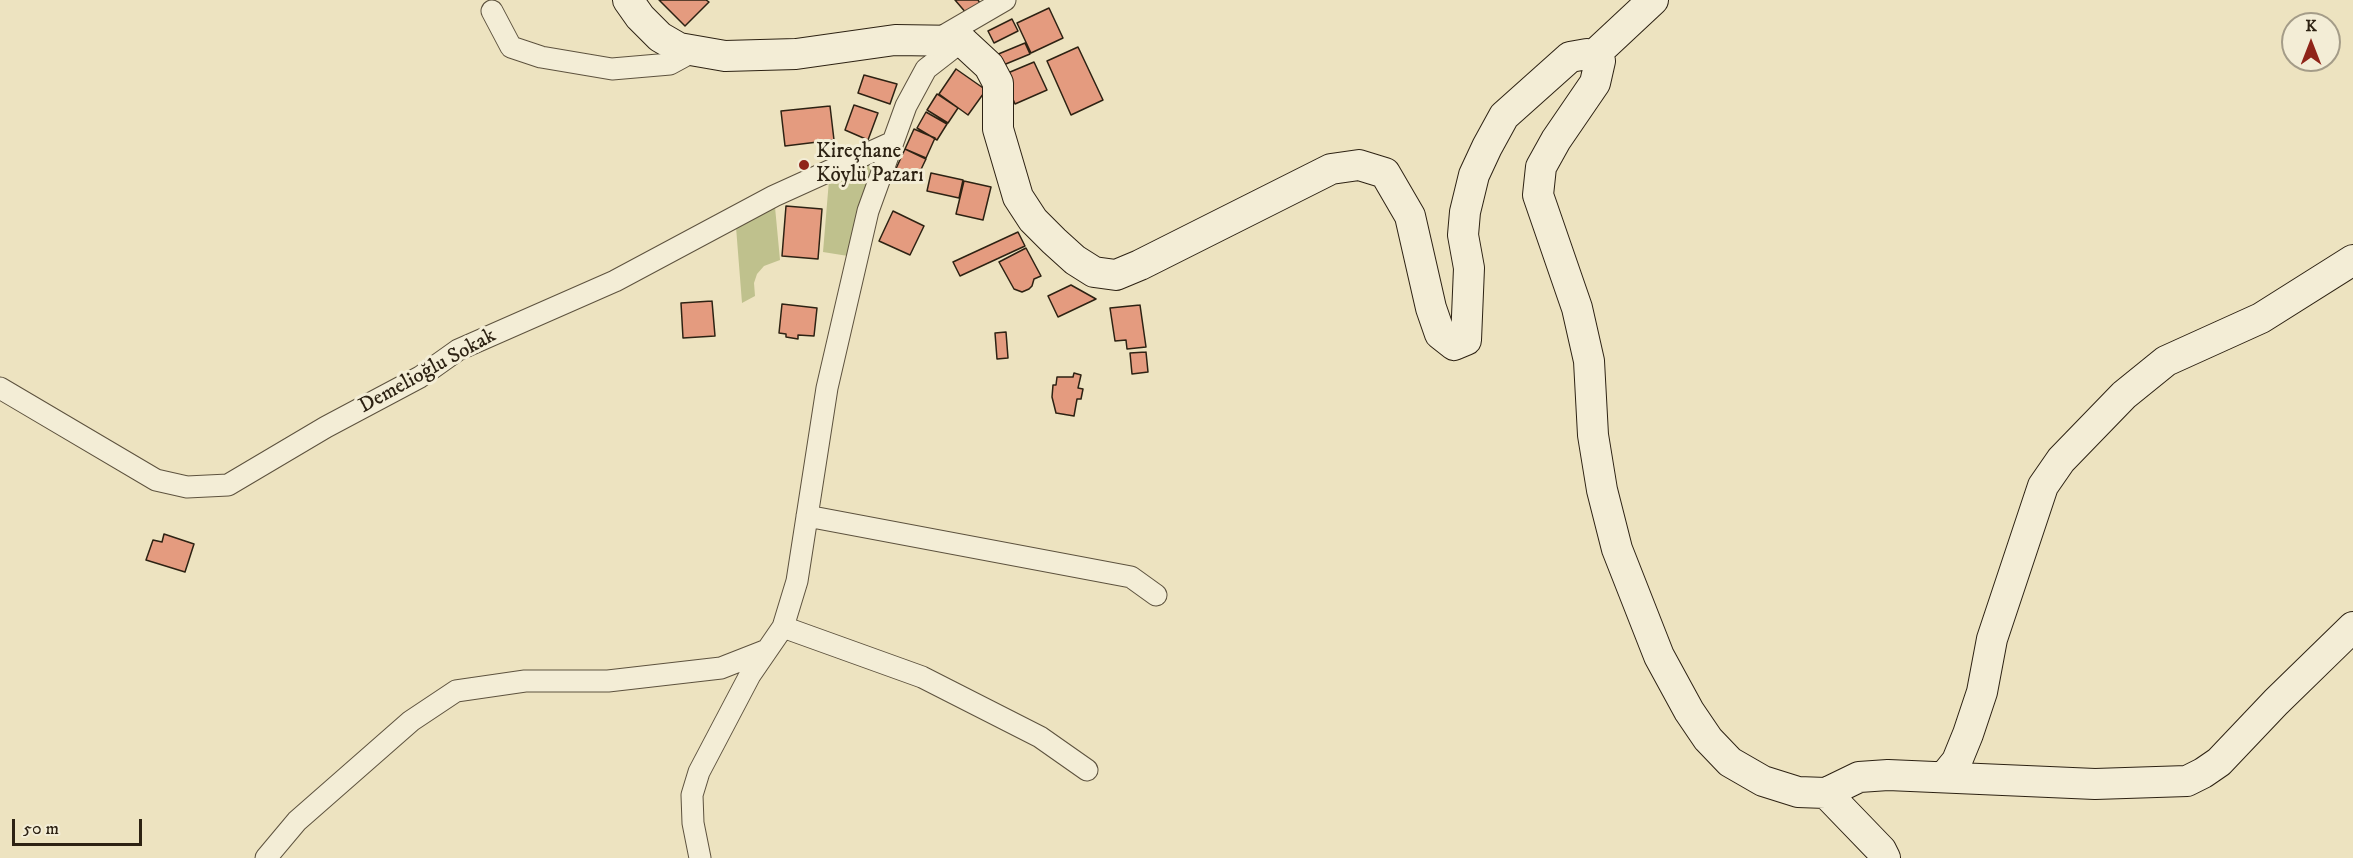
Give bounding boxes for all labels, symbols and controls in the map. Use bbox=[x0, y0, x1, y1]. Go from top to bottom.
north arrow bbox=[2281, 12, 2341, 72]
text: K bbox=[2305, 16, 2317, 36]
place label: Kireçhane Köylü Pazarı bbox=[816, 140, 924, 190]
marker: Kireçhane Köylü Pazarı bbox=[797, 158, 811, 172]
street label: Demelioğlu Sokak bbox=[355, 324, 501, 420]
scale bar bbox=[15, 807, 146, 845]
text: 50 m bbox=[23, 818, 59, 840]

